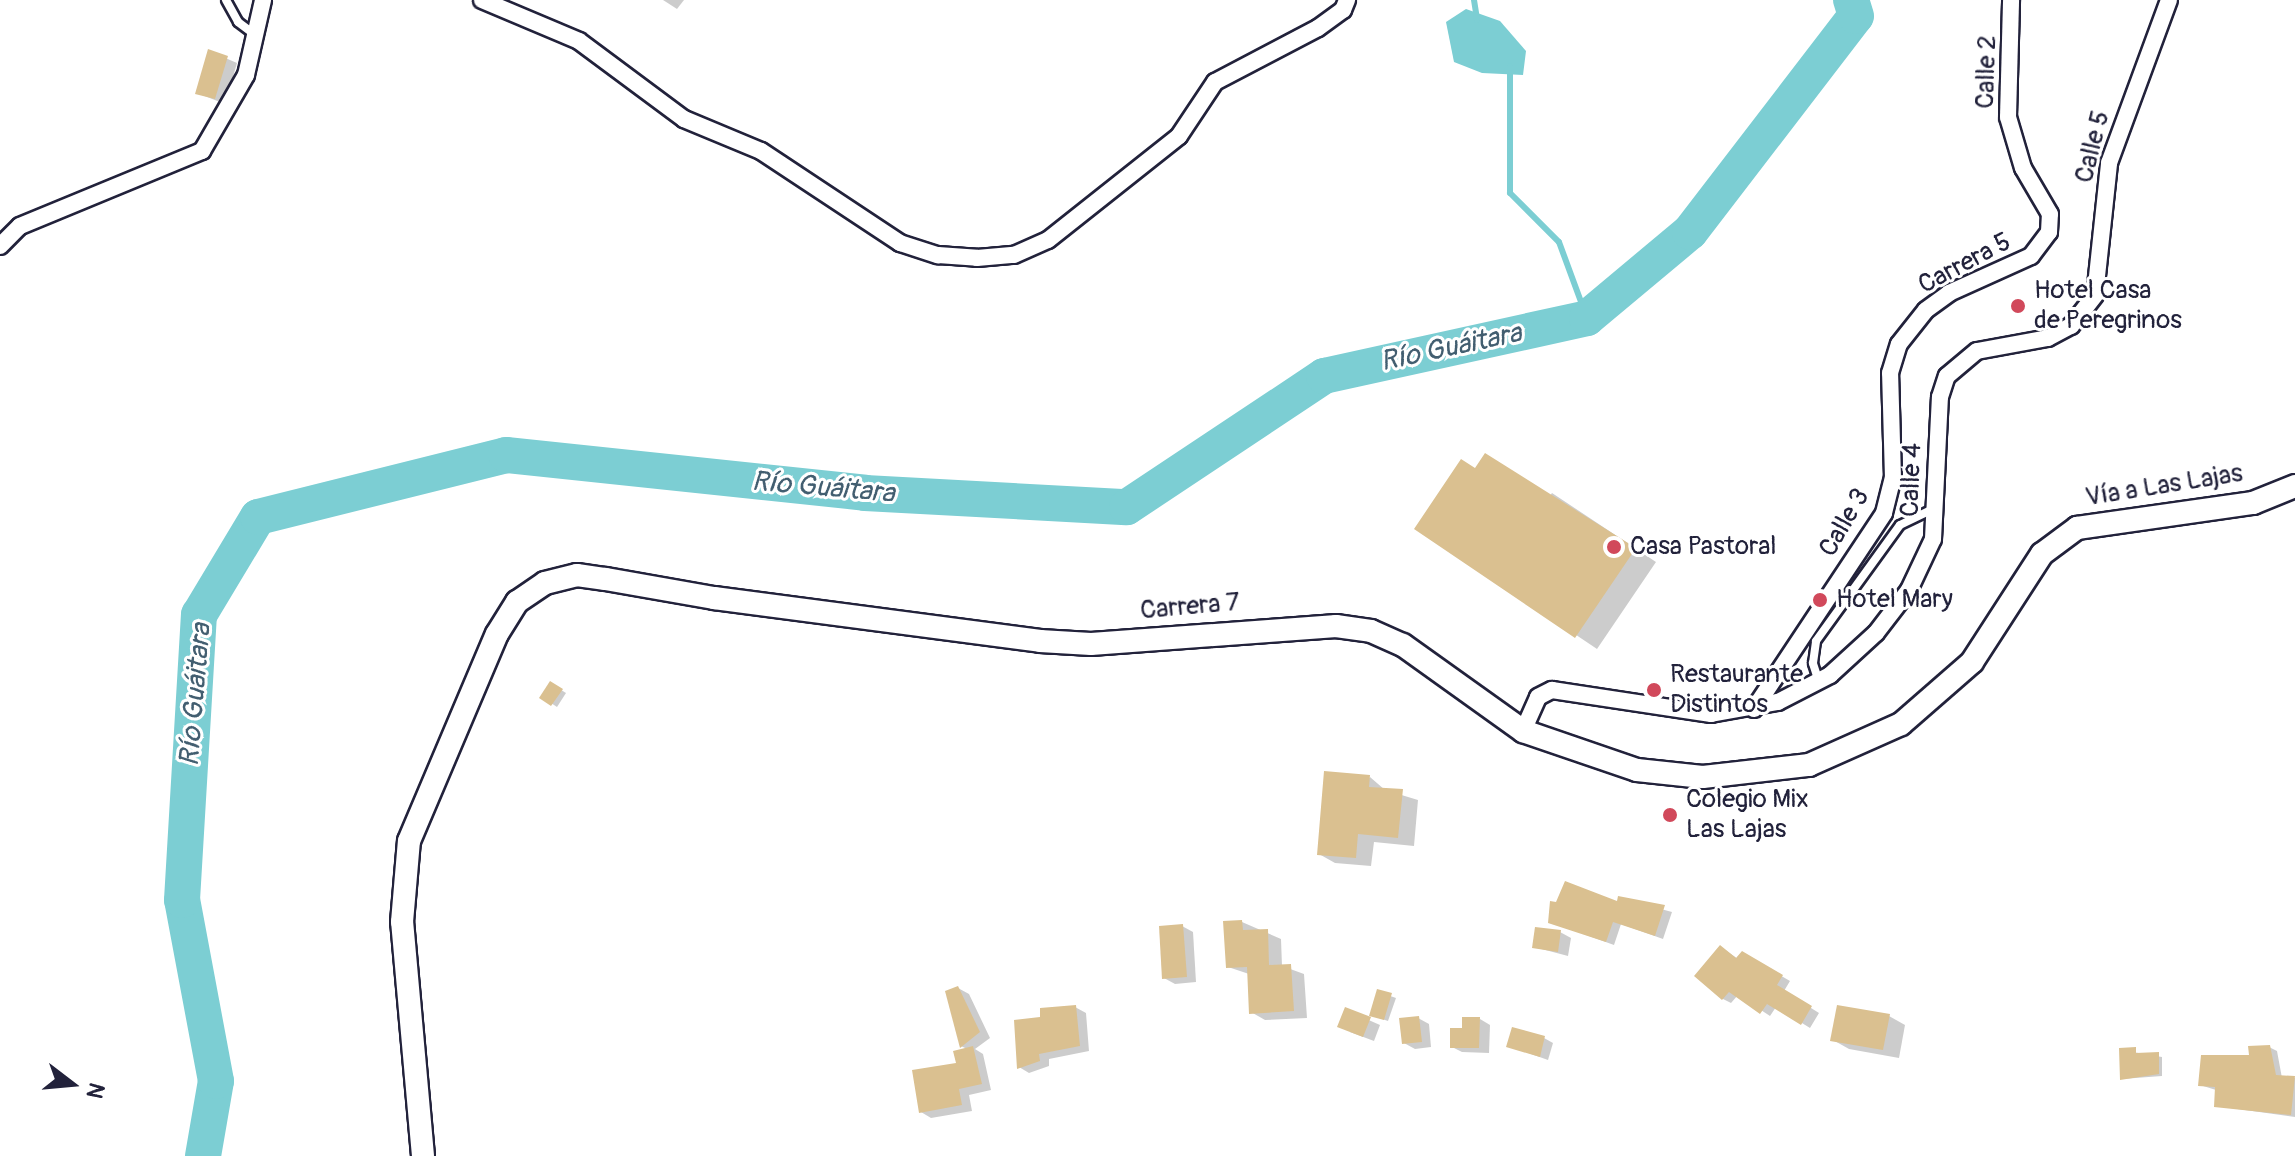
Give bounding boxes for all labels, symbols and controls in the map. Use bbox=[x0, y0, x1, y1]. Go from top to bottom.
street label: Calle 2 bbox=[1970, 35, 2004, 109]
street label: Calle 5 bbox=[2069, 108, 2117, 186]
street label: Carrera 5 bbox=[1913, 227, 2017, 301]
place label: Hotel Casa de Peregrinos bbox=[2034, 275, 2182, 336]
marker: Hotel Casa de Peregrinos bbox=[2009, 297, 2027, 315]
water label: Río Guáitara bbox=[1377, 317, 1525, 379]
street label: Calle 4 bbox=[1895, 442, 1929, 518]
street label: Vía a Las Lajas bbox=[2083, 458, 2245, 514]
water label: Río Guáitara bbox=[750, 465, 896, 511]
street label: Calle 3 bbox=[1813, 483, 1877, 563]
place label: Casa Pastoral bbox=[1630, 531, 1777, 563]
marker: Casa Pastoral bbox=[1605, 538, 1623, 556]
place label: Hotel Mary bbox=[1836, 584, 1953, 616]
street label: Carrera 7 bbox=[1139, 587, 1241, 627]
marker: Hotel Mary bbox=[1811, 591, 1829, 609]
water label: Río Guáitara bbox=[173, 622, 219, 768]
place label: Restaurante Distintos bbox=[1670, 659, 1803, 720]
marker: Restaurante Distintos bbox=[1645, 681, 1663, 699]
place label: Colegio Mix Las Lajas bbox=[1686, 784, 1809, 846]
marker: Colegio Mix Las Lajas bbox=[1661, 806, 1679, 824]
north arrow bbox=[32, 1044, 112, 1124]
text: N bbox=[80, 1080, 111, 1102]

